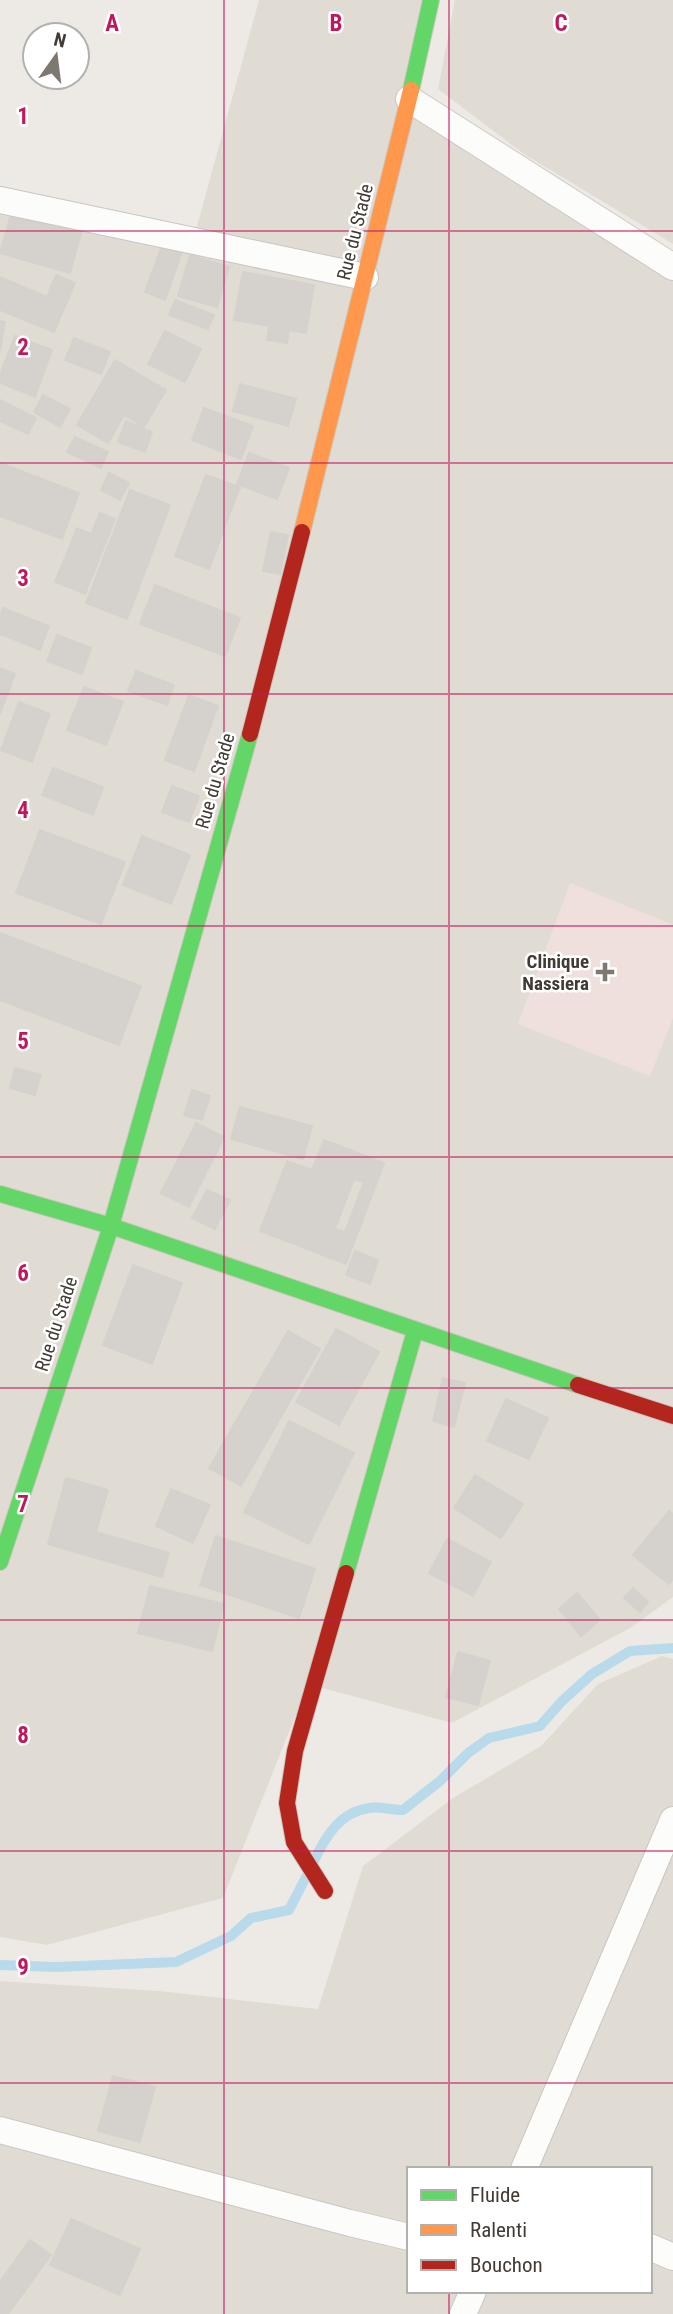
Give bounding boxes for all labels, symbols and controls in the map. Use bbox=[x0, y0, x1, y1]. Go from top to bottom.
text: A bbox=[105, 10, 119, 37]
text: B bbox=[330, 10, 342, 37]
text: C bbox=[554, 10, 568, 37]
north arrow bbox=[21, 21, 91, 91]
text: N bbox=[52, 27, 68, 53]
text: 1 bbox=[17, 103, 29, 130]
street label: Rue du Stade bbox=[332, 181, 378, 283]
text: 2 bbox=[17, 334, 29, 361]
text: 3 bbox=[17, 565, 29, 592]
street label: Rue du Stade bbox=[190, 730, 240, 831]
text: 4 bbox=[17, 797, 29, 824]
place label: Clinique Nassiera bbox=[522, 950, 589, 995]
marker: Clinique Nassiera bbox=[595, 962, 615, 982]
text: 5 bbox=[17, 1028, 29, 1055]
text: 6 bbox=[17, 1260, 29, 1287]
street label: Rue du Stade bbox=[30, 1274, 82, 1374]
text: 7 bbox=[17, 1491, 29, 1518]
text: 8 bbox=[17, 1722, 29, 1749]
text: 9 bbox=[17, 1954, 29, 1981]
legend bbox=[407, 2167, 652, 2293]
text: Fluide bbox=[470, 2183, 520, 2207]
text: Ralenti bbox=[470, 2218, 527, 2242]
text: Bouchon bbox=[470, 2253, 543, 2277]

